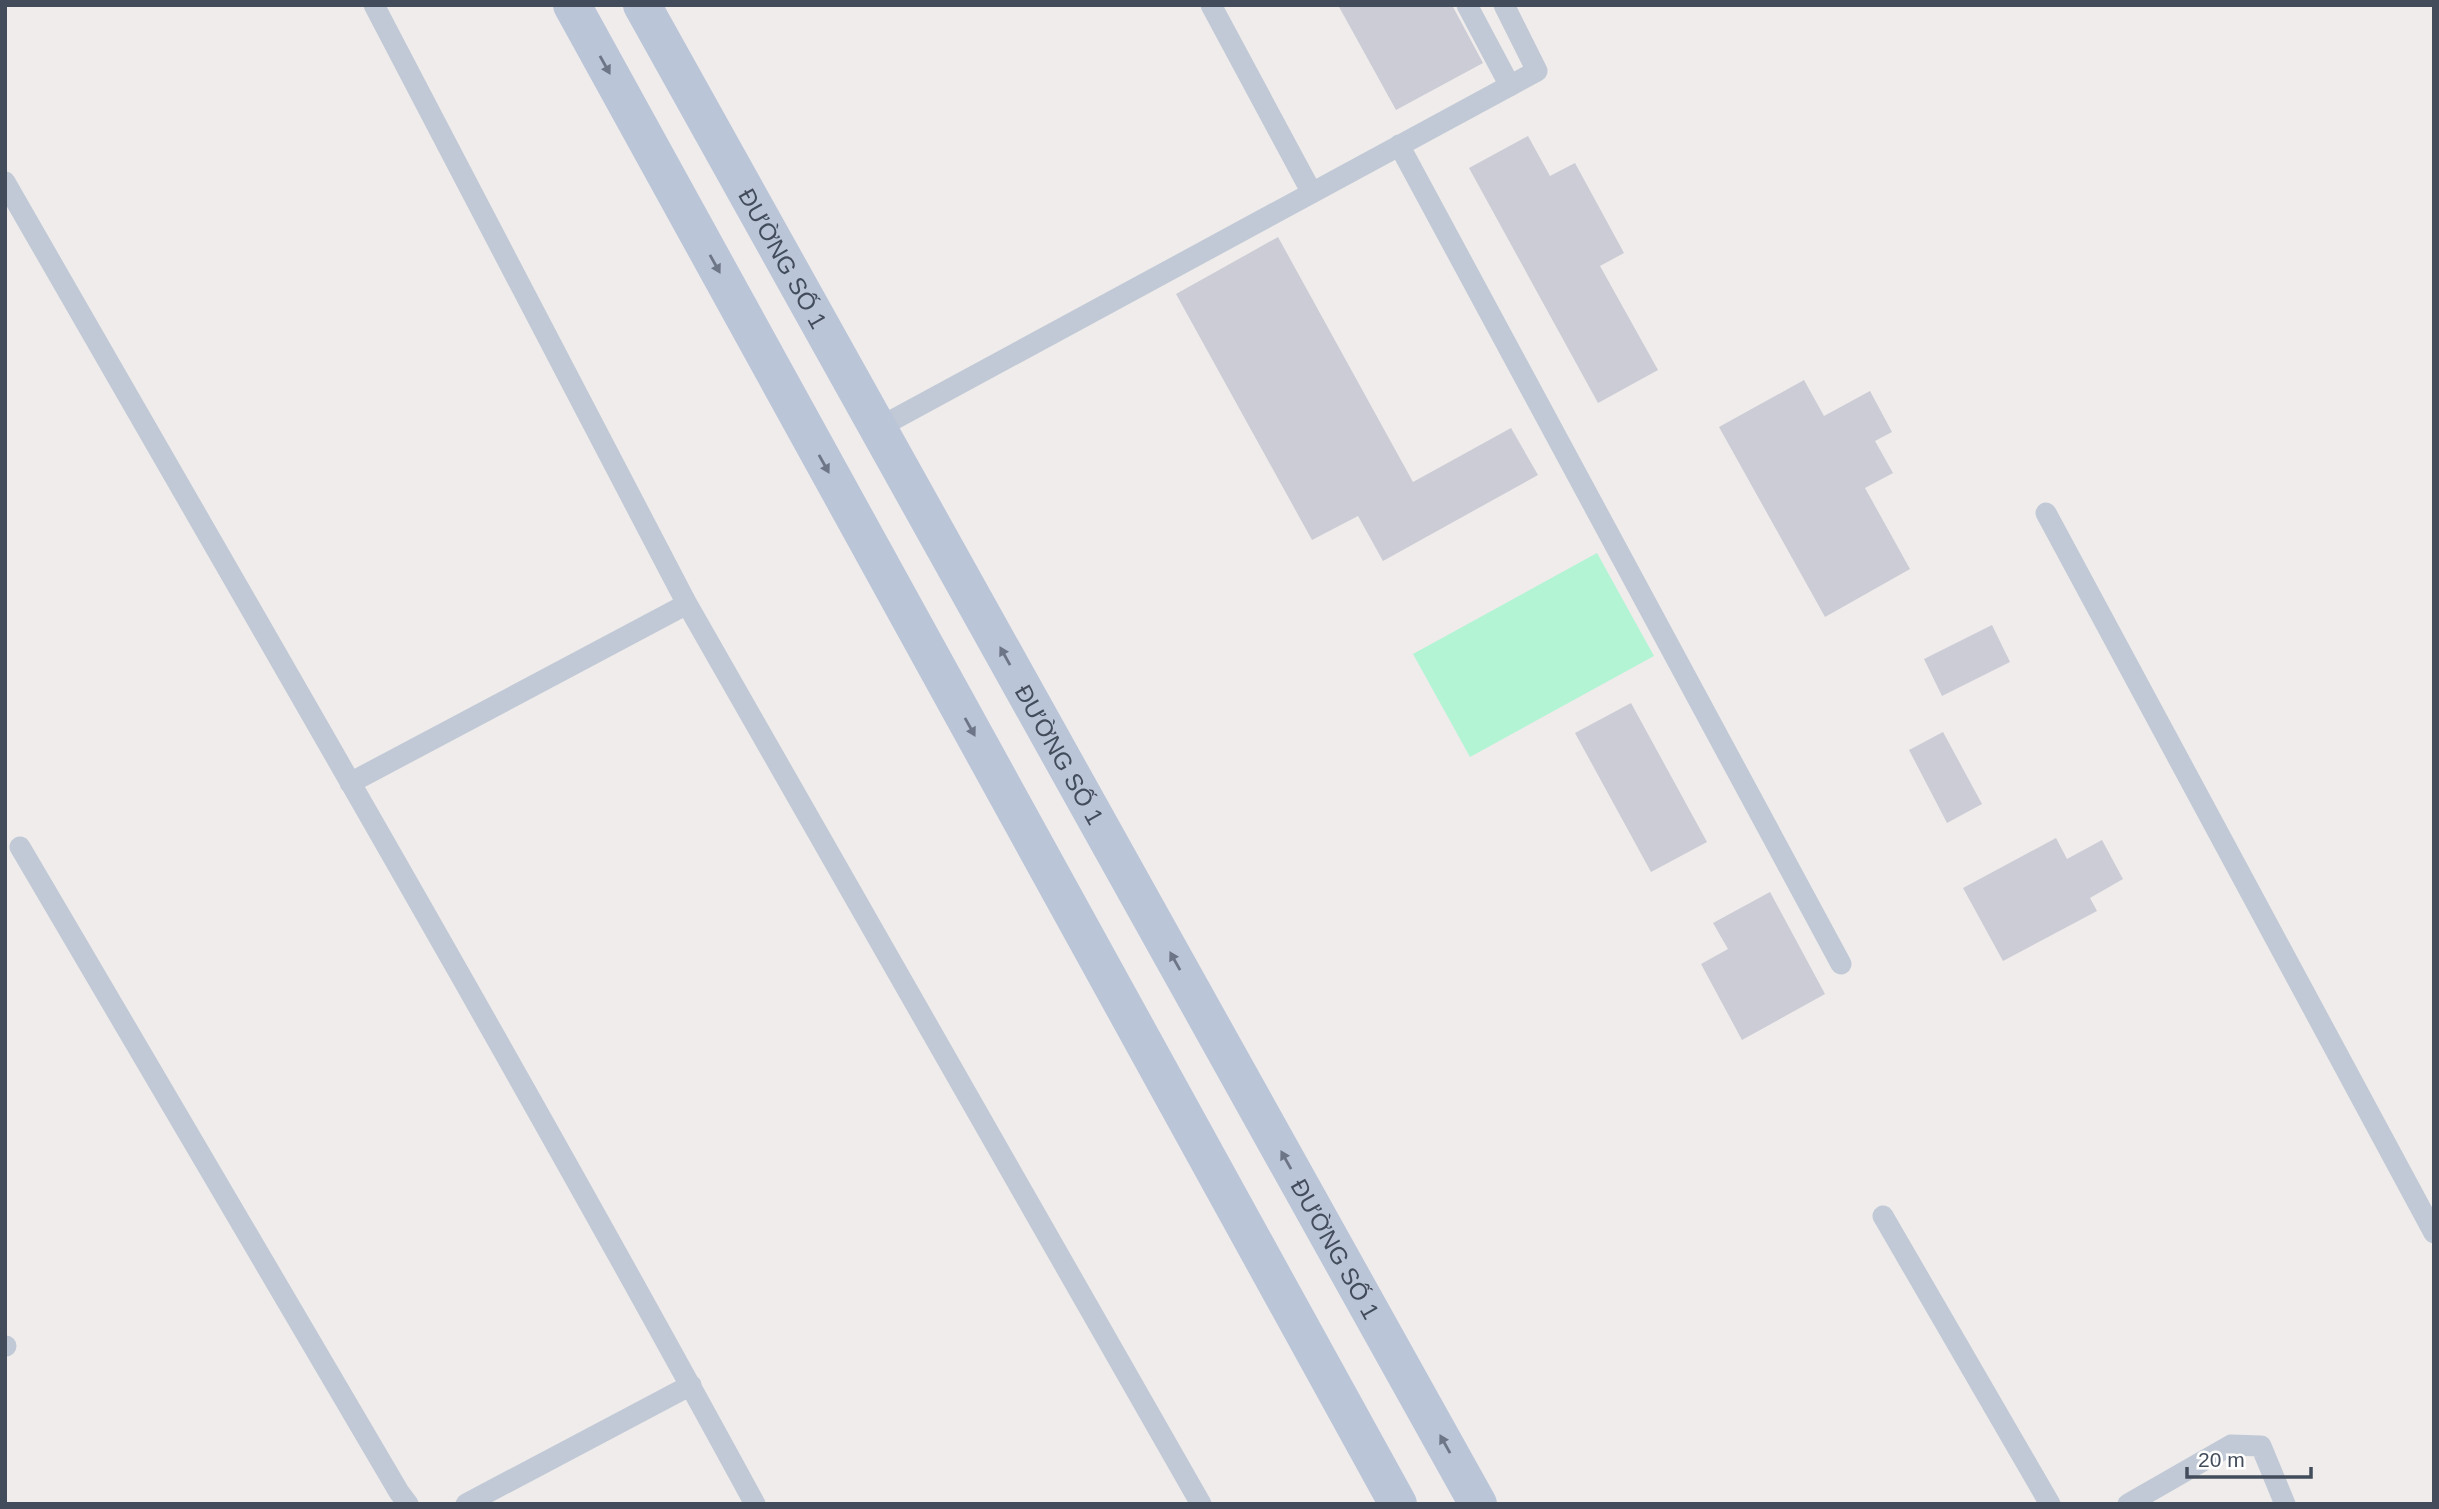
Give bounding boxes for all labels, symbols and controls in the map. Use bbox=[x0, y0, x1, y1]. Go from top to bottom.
one-way arrow bbox=[599, 55, 611, 75]
street label: ĐƯỜNG SỐ 1 bbox=[734, 184, 833, 333]
one-way arrow bbox=[709, 255, 721, 274]
one-way arrow bbox=[818, 454, 830, 474]
one-way arrow bbox=[999, 646, 1011, 665]
street label: ĐƯỜNG SỐ 1 bbox=[1010, 680, 1110, 829]
one-way arrow bbox=[964, 717, 976, 737]
one-way arrow bbox=[1169, 952, 1181, 971]
one-way arrow bbox=[1280, 1150, 1292, 1170]
street label: ĐƯỜNG SỐ 1 bbox=[1286, 1174, 1385, 1323]
one-way arrow bbox=[1439, 1434, 1451, 1454]
scale bar bbox=[2187, 1436, 2311, 1480]
text: 20 m bbox=[2198, 1448, 2245, 1471]

